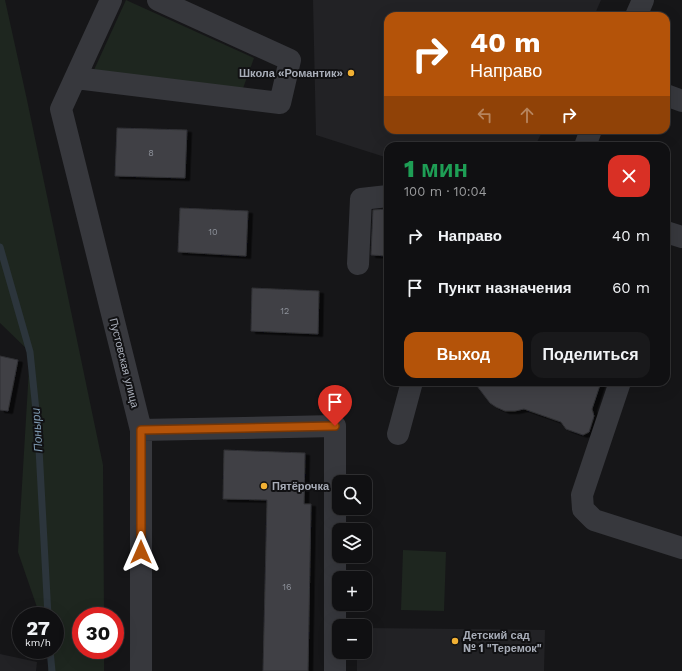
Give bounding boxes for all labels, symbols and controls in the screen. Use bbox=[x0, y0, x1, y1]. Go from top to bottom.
text: 40 m bbox=[470, 26, 540, 59]
icon: right bbox=[404, 28, 456, 80]
text: Направо bbox=[470, 60, 542, 81]
place label: Школа «Романтик» bbox=[239, 67, 344, 80]
marker: Школа «Романтик» bbox=[346, 68, 356, 78]
icon: left bbox=[474, 104, 496, 126]
icon: ahead bbox=[516, 104, 538, 126]
icon: right bbox=[558, 104, 580, 126]
house number: 8 bbox=[148, 148, 154, 158]
text: 1 мин bbox=[404, 155, 468, 183]
button: close bbox=[608, 155, 650, 197]
text: 100 m · 10:04 bbox=[404, 184, 487, 199]
icon: right bbox=[404, 225, 426, 247]
house number: 10 bbox=[208, 227, 218, 237]
text: Направо bbox=[438, 227, 502, 245]
text: 40 m bbox=[612, 227, 650, 245]
icon: arrive bbox=[404, 277, 426, 299]
text: Пункт назначения bbox=[438, 279, 571, 297]
text: 60 m bbox=[612, 279, 650, 297]
house number: 12 bbox=[281, 306, 289, 316]
street label: Пустовская улица bbox=[107, 317, 142, 410]
button: Выход bbox=[404, 332, 523, 378]
button: Поделиться bbox=[531, 332, 650, 378]
pin bbox=[318, 385, 352, 426]
icon: arrive bbox=[324, 391, 346, 413]
water label: Поныри bbox=[28, 407, 46, 453]
map controls bbox=[332, 475, 372, 659]
button: search bbox=[332, 475, 372, 515]
place label: Пятёрочка bbox=[272, 480, 330, 493]
marker: Пятёрочка bbox=[259, 481, 269, 491]
button: layers bbox=[332, 523, 372, 563]
position arrow bbox=[120, 531, 162, 573]
button: + bbox=[332, 571, 372, 611]
house number: 16 bbox=[283, 582, 291, 592]
speed limit sign: 30 bbox=[72, 607, 124, 659]
text: 27 bbox=[26, 616, 50, 640]
button: − bbox=[332, 619, 372, 659]
place label: Детский сад № 1 "Теремок" bbox=[463, 629, 542, 655]
marker: Детский сад № 1 "Теремок" bbox=[450, 636, 460, 646]
text: km/h bbox=[25, 637, 51, 648]

